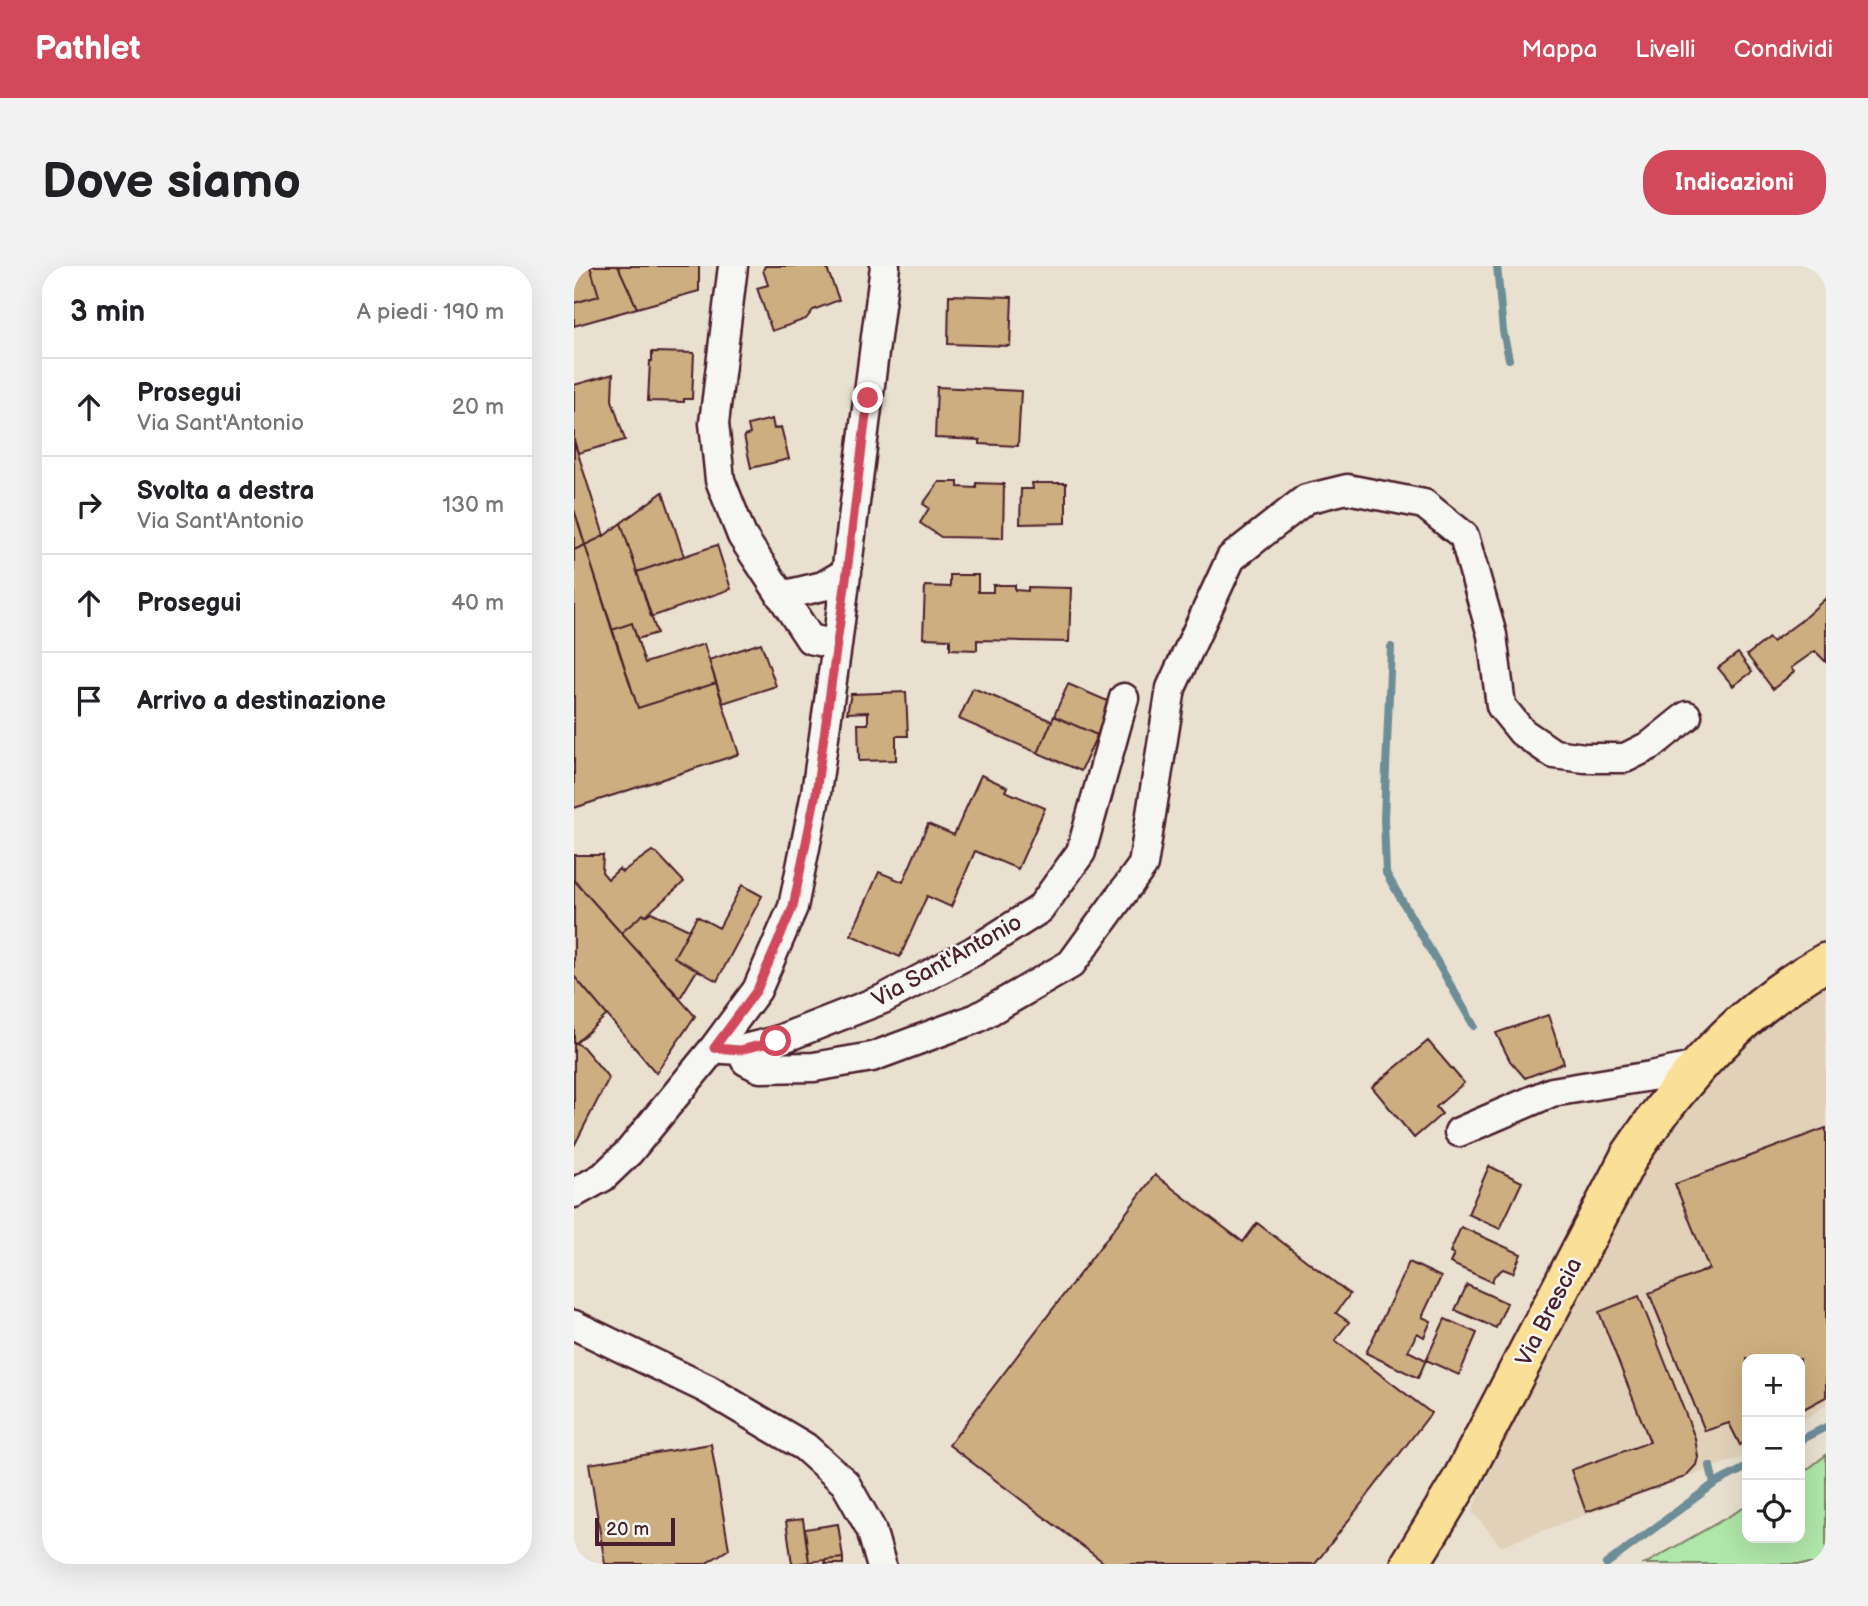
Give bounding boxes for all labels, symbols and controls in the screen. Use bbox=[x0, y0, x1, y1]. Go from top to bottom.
text: Pathlet bbox=[35, 29, 140, 69]
text: Mappa bbox=[1522, 35, 1597, 64]
text: Livelli bbox=[1635, 35, 1696, 64]
text: Condividi bbox=[1734, 35, 1833, 64]
button: Indicazioni bbox=[1643, 150, 1826, 215]
text: Dove siamo bbox=[42, 153, 301, 212]
text: 3 min bbox=[70, 294, 145, 330]
text: A piedi · 190 m bbox=[357, 298, 504, 326]
text: Prosegui bbox=[137, 378, 241, 409]
route end bbox=[852, 382, 883, 413]
icon: ahead bbox=[70, 388, 108, 426]
text: 20 m bbox=[452, 393, 504, 421]
text: Via Sant'Antonio bbox=[137, 409, 304, 437]
text: Svolta a destra bbox=[137, 476, 314, 507]
icon: right bbox=[70, 486, 108, 524]
text: 130 m bbox=[442, 491, 504, 519]
text: Via Sant'Antonio bbox=[137, 507, 304, 535]
icon: ahead bbox=[70, 584, 108, 622]
text: Prosegui bbox=[137, 588, 241, 619]
text: 40 m bbox=[451, 589, 504, 617]
icon: arrive bbox=[70, 682, 108, 720]
text: Arrivo a destinazione bbox=[137, 686, 386, 717]
street label: Via Sant'Antonio bbox=[867, 908, 1027, 1014]
route start bbox=[760, 1025, 791, 1056]
street label: Via Brescia bbox=[1510, 1253, 1588, 1371]
map controls bbox=[1742, 1354, 1805, 1543]
button: + bbox=[1742, 1354, 1805, 1417]
button: − bbox=[1742, 1417, 1805, 1480]
button: locate bbox=[1742, 1480, 1805, 1543]
scale bar bbox=[595, 1515, 676, 1547]
text: 20 m bbox=[606, 1518, 649, 1541]

